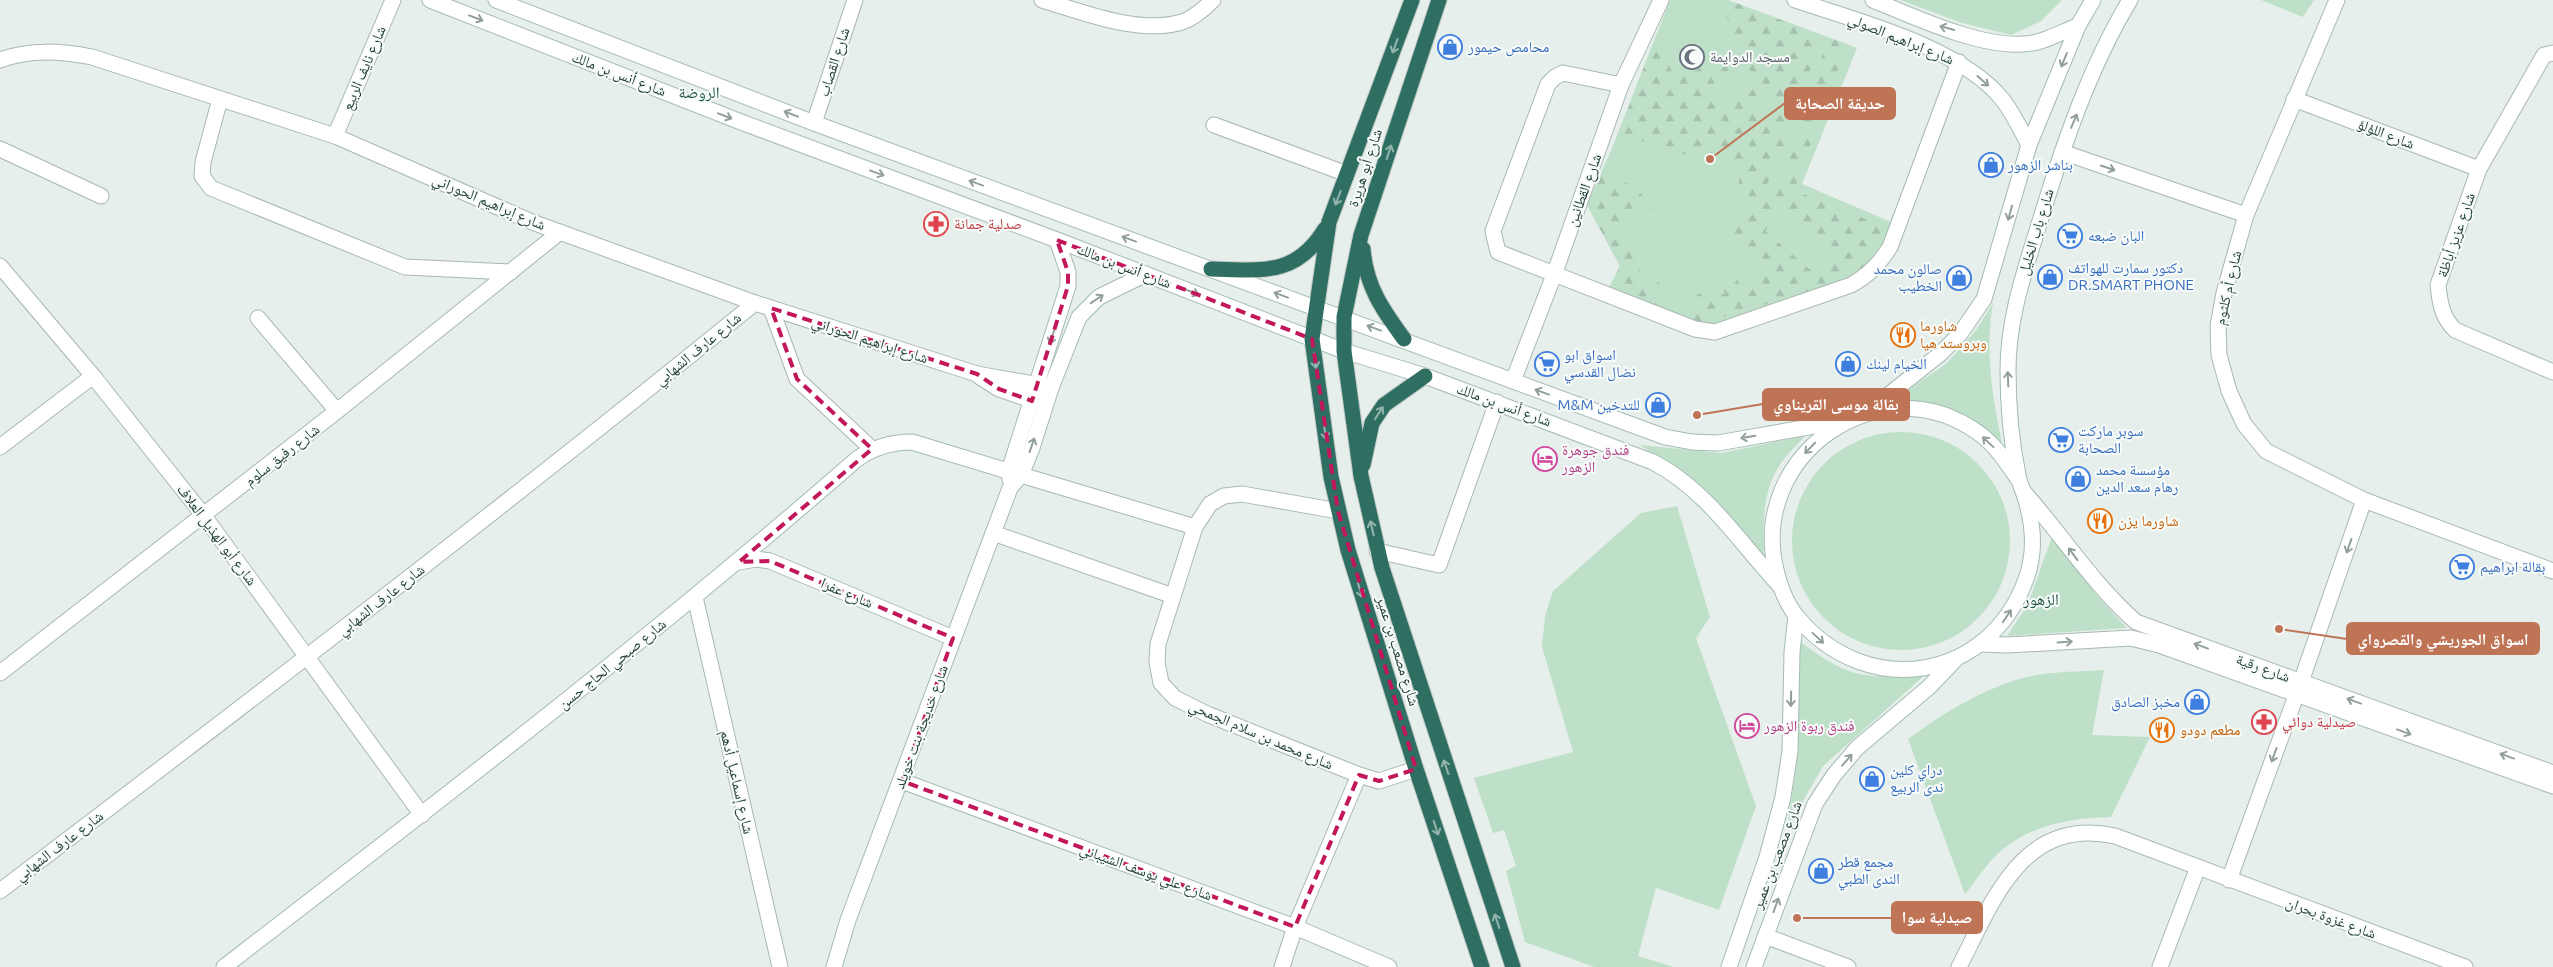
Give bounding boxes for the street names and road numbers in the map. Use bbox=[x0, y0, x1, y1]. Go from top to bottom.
street label: شارع إبراهيم الصولي bbox=[1844, 10, 1957, 71]
street label: شارع نايف الربيع bbox=[338, 23, 391, 113]
street label: شارع القصاب bbox=[814, 25, 855, 99]
street label: شارع أنس بن مالك bbox=[569, 48, 669, 101]
street label: شارع اللؤلؤ bbox=[2355, 115, 2417, 154]
street label: شارع أبو هريرة bbox=[1344, 127, 1387, 210]
street label: شارع القطانين bbox=[1563, 151, 1606, 229]
street label: شارع إبراهيم الحوراني bbox=[429, 170, 548, 237]
street label: شارع باب الخليل bbox=[2014, 186, 2059, 278]
street label: شارع عزيز أباظة bbox=[2433, 190, 2480, 280]
street label: شارع أنس بن مالك bbox=[1074, 240, 1174, 293]
street label: شارع أم كلثوم bbox=[2211, 249, 2246, 327]
street label: شارع عارف الشهابي bbox=[651, 309, 747, 392]
street label: شارع إبراهيم الحوراني bbox=[809, 313, 931, 370]
street label: شارع أنس بن مالك bbox=[1454, 380, 1554, 431]
street label: شارع رفيق سلوم bbox=[241, 420, 324, 491]
street label: شارع أبو الهذيل العلاف bbox=[172, 481, 261, 590]
street label: شارع عارف الشهابي bbox=[334, 560, 430, 642]
street label: شارع عفرا bbox=[818, 574, 876, 613]
street label: شارع مصعب بن عمير bbox=[1371, 593, 1423, 709]
street label: شارع صبحي الحاج حسن bbox=[554, 615, 671, 715]
street label: شارع رقية bbox=[2233, 650, 2293, 687]
street label: شارع خديجة بنت خويلد bbox=[890, 662, 953, 792]
street label: شارع محمد بن سلام الجمحي bbox=[1185, 696, 1336, 776]
street label: شارع إسماعيل أدهم bbox=[715, 728, 758, 836]
street label: شارع مصعب بن عمير bbox=[1748, 798, 1807, 913]
street label: شارع عارف الشهابي bbox=[11, 807, 108, 887]
street label: شارع علي يوسف الشيباني bbox=[1076, 840, 1215, 907]
street label: شارع غزوة بحران bbox=[2283, 893, 2379, 944]

